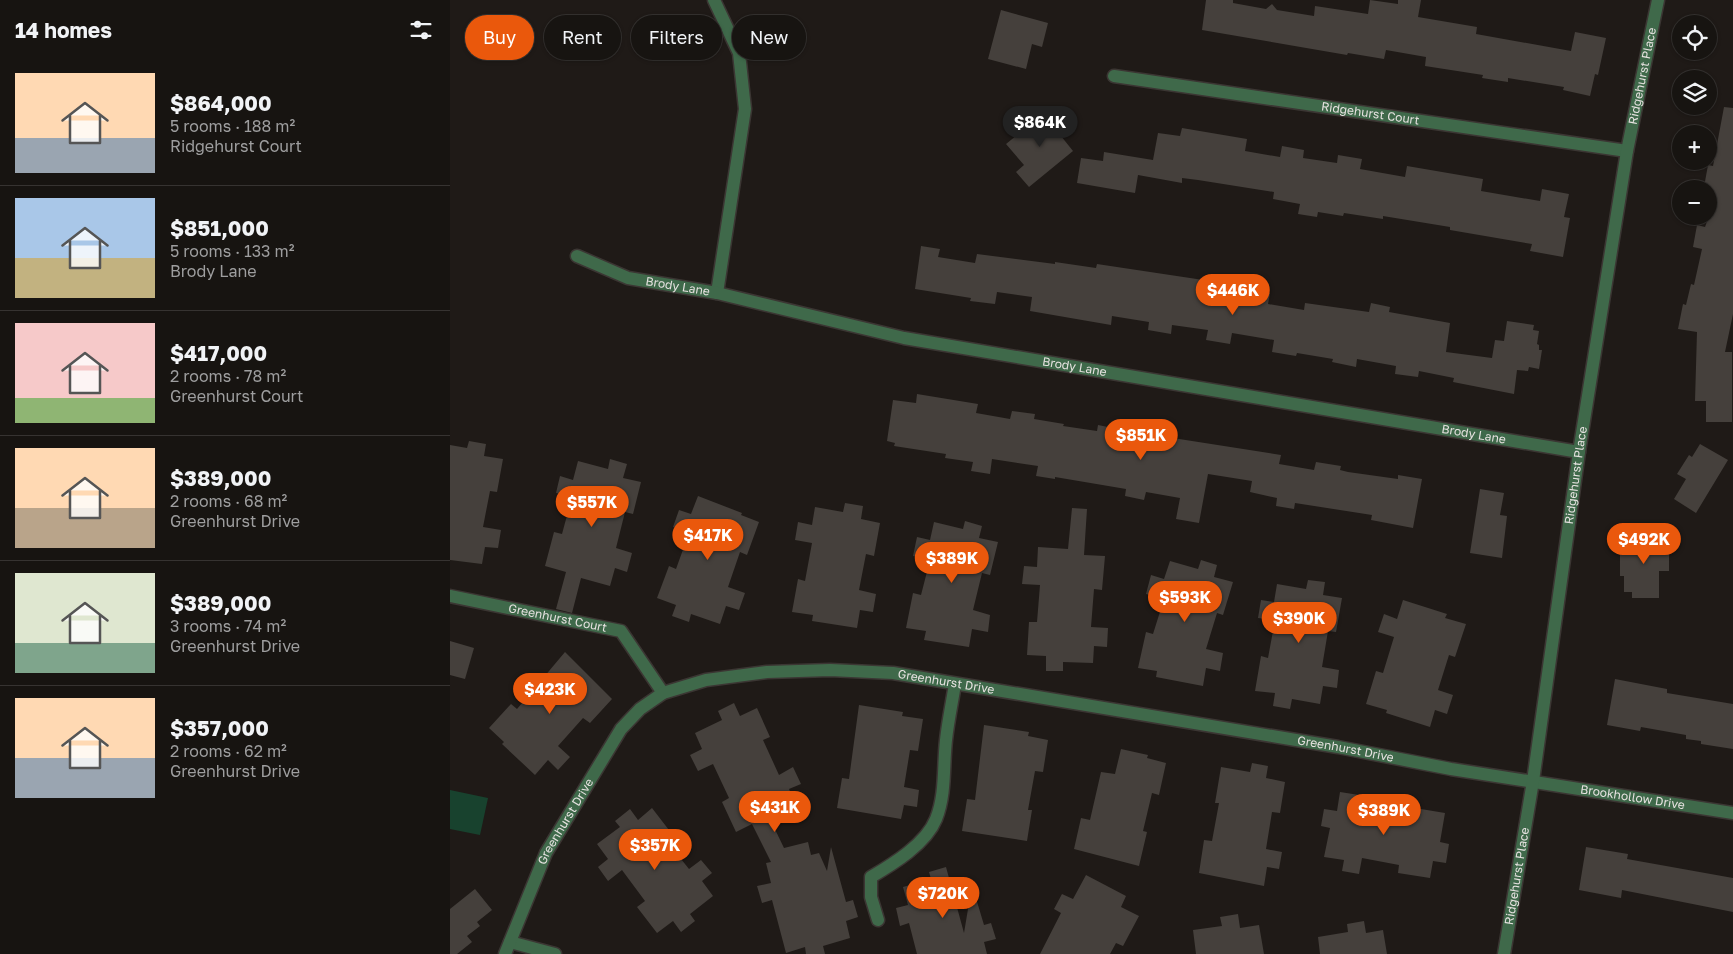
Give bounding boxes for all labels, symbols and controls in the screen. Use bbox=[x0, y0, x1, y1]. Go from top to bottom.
chip: Buy bbox=[465, 15, 534, 60]
chip: Rent bbox=[544, 15, 621, 60]
chip: Filters bbox=[631, 15, 722, 60]
chip: New bbox=[732, 15, 806, 60]
map controls bbox=[1672, 15, 1717, 225]
button: locate bbox=[1672, 15, 1717, 60]
icon: filters bbox=[407, 16, 435, 44]
text: 14 homes bbox=[15, 17, 112, 43]
street label: Ridgehurst Place bbox=[1625, 26, 1659, 126]
button: layers bbox=[1672, 70, 1717, 115]
text: $864,000 bbox=[170, 90, 272, 116]
icon: home bbox=[55, 93, 115, 153]
street label: Ridgehurst Court bbox=[1320, 98, 1421, 128]
pin: $864K bbox=[1005, 106, 1075, 148]
text: $864K bbox=[1014, 112, 1066, 132]
text: 5 rooms · 188 m² bbox=[170, 116, 295, 136]
button: + bbox=[1672, 125, 1717, 170]
text: Ridgehurst Court bbox=[170, 136, 302, 156]
button: − bbox=[1672, 180, 1717, 225]
text: $851,000 bbox=[170, 215, 269, 241]
icon: home bbox=[55, 218, 115, 278]
text: 5 rooms · 133 m² bbox=[170, 241, 294, 261]
text: Brody Lane bbox=[170, 261, 257, 281]
street label: Brody Lane bbox=[645, 273, 711, 299]
pin: $446K bbox=[1198, 274, 1268, 316]
text: $446K bbox=[1207, 280, 1259, 300]
text: $417,000 bbox=[170, 340, 267, 366]
icon: home bbox=[55, 343, 115, 403]
street label: Brody Lane bbox=[1041, 353, 1108, 379]
text: 2 rooms · 78 m² bbox=[170, 366, 286, 386]
text: Greenhurst Court bbox=[170, 386, 304, 406]
pin: $851K bbox=[1106, 418, 1176, 461]
street label: Brody Lane bbox=[1441, 421, 1507, 447]
text: $851K bbox=[1116, 425, 1166, 445]
street label: Ridgehurst Place bbox=[1561, 425, 1590, 525]
text: $389,000 bbox=[170, 465, 271, 491]
icon: home bbox=[55, 468, 115, 528]
pin: $557K bbox=[557, 486, 627, 528]
text: 2 rooms · 68 m² bbox=[170, 491, 287, 511]
text: $557K bbox=[567, 492, 617, 512]
text: Greenhurst Drive bbox=[170, 511, 300, 531]
pin: $417K bbox=[673, 518, 743, 561]
pin: $492K bbox=[1609, 522, 1679, 565]
text: $417K bbox=[683, 525, 733, 545]
text: $492K bbox=[1618, 529, 1670, 549]
pin: $389K bbox=[917, 542, 987, 584]
text: $389K bbox=[926, 548, 978, 568]
pin: $593K bbox=[1150, 580, 1220, 623]
text: $593K bbox=[1159, 587, 1211, 607]
text: $389,000 bbox=[170, 590, 271, 616]
icon: home bbox=[55, 593, 115, 653]
street label: Greenhurst Court bbox=[507, 600, 609, 635]
pin: $390K bbox=[1264, 602, 1334, 644]
text: $390K bbox=[1273, 608, 1325, 628]
text: 3 rooms · 74 m² bbox=[170, 616, 286, 636]
text: Greenhurst Drive bbox=[170, 636, 300, 656]
street label: Greenhurst Drive bbox=[897, 666, 996, 697]
pin: $423K bbox=[515, 672, 585, 715]
text: $423K bbox=[524, 679, 576, 699]
text: $357,000 bbox=[170, 715, 269, 741]
icon: home bbox=[55, 718, 115, 778]
street label: Greenhurst Drive bbox=[1296, 732, 1395, 765]
text: 2 rooms · 62 m² bbox=[170, 741, 287, 761]
text: Greenhurst Drive bbox=[170, 761, 300, 781]
street label: Greenhurst Drive bbox=[534, 775, 596, 867]
street label: Brookhollow Drive bbox=[1579, 781, 1686, 812]
pin: $431K bbox=[740, 790, 810, 833]
pin: $389K bbox=[1349, 794, 1419, 836]
text: $431K bbox=[750, 797, 800, 817]
text: $389K bbox=[1358, 800, 1410, 820]
street label: Ridgehurst Place bbox=[1501, 826, 1532, 926]
pin: $357K bbox=[620, 828, 690, 871]
text: $357K bbox=[630, 835, 680, 855]
pin: $720K bbox=[908, 876, 978, 919]
text: $720K bbox=[917, 883, 969, 903]

